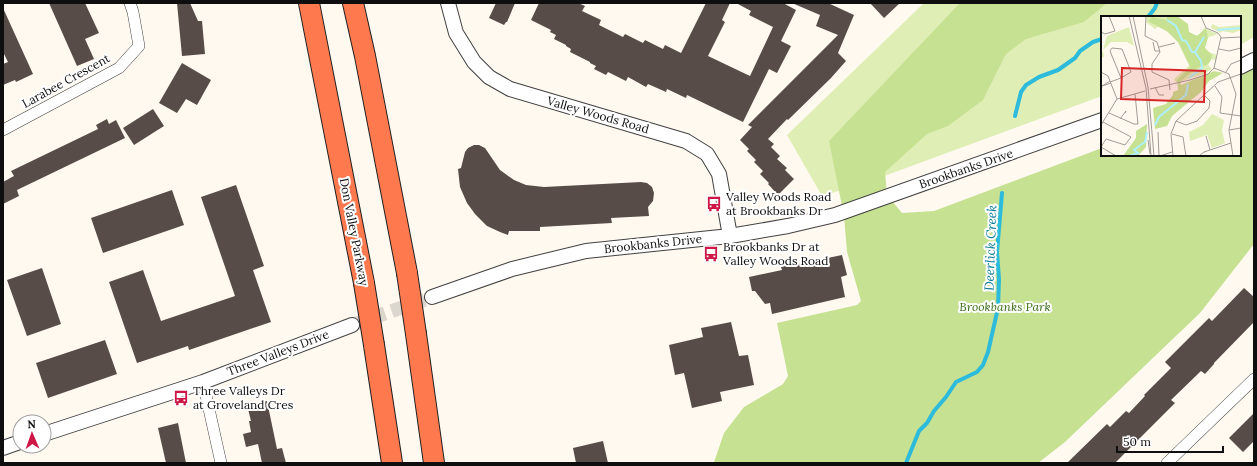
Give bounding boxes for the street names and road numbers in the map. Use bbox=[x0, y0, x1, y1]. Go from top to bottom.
street label: Larabee Crescent bbox=[19, 50, 113, 111]
street label: Valley Woods Road bbox=[544, 93, 651, 136]
street label: Brookbanks Drive bbox=[917, 145, 1015, 192]
street label: Don Valley Parkway bbox=[337, 177, 372, 288]
street label: Brookbanks Drive bbox=[603, 231, 703, 256]
street label: Three Valleys Drive bbox=[225, 326, 331, 379]

